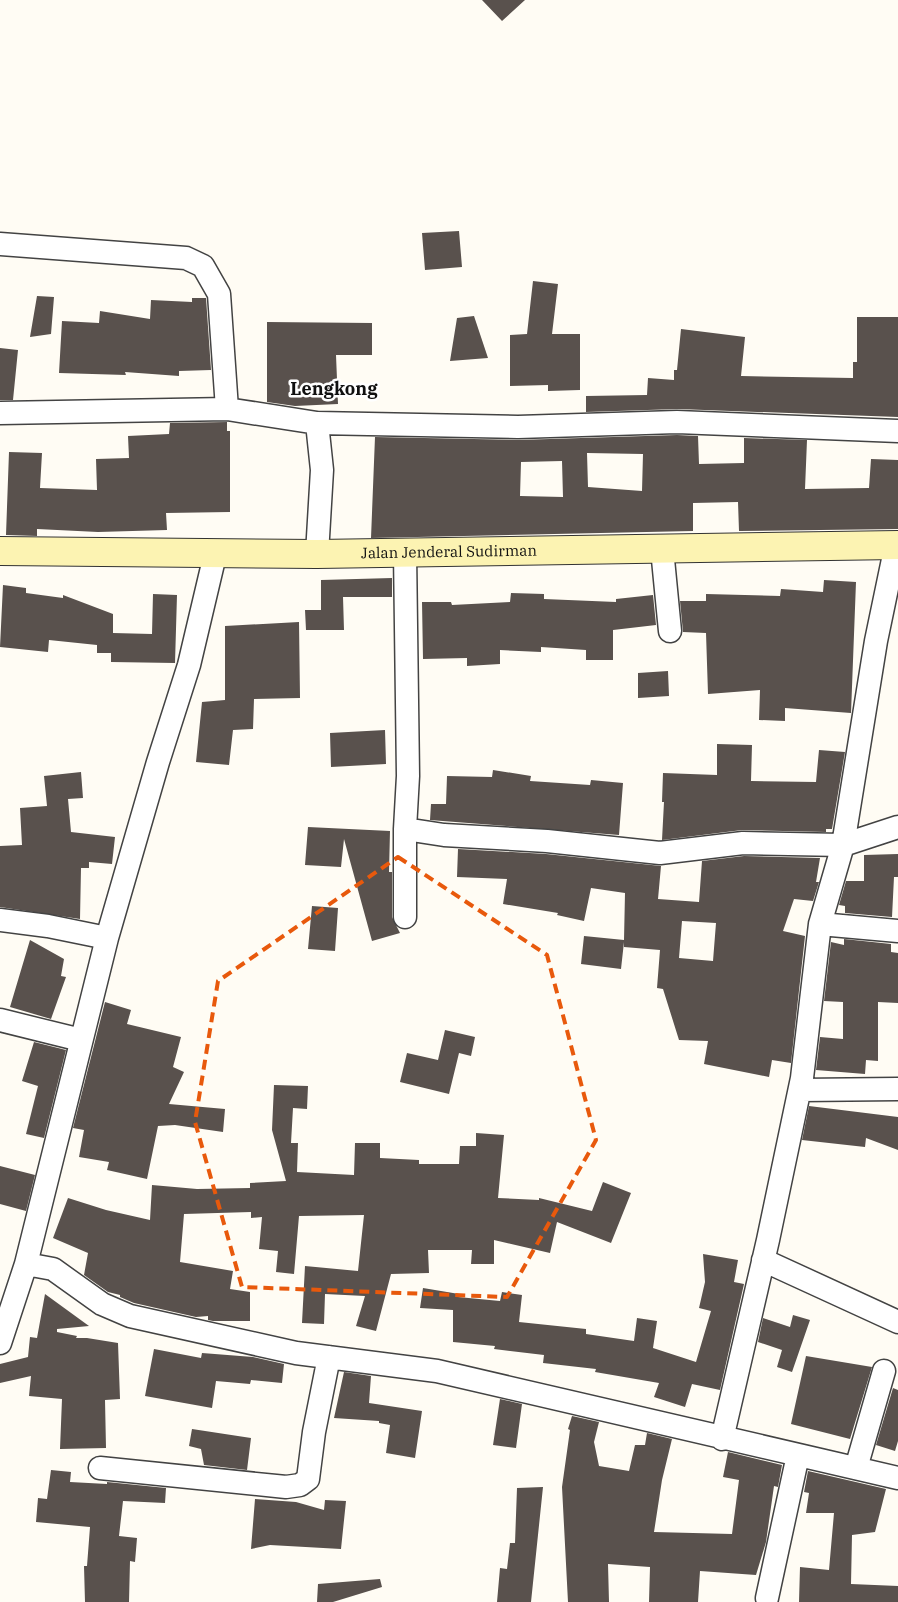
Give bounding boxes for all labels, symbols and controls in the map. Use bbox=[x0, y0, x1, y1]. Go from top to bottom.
district label: Lengkong bbox=[290, 377, 378, 400]
street label: Jalan Jenderal Sudirman bbox=[361, 541, 537, 562]

